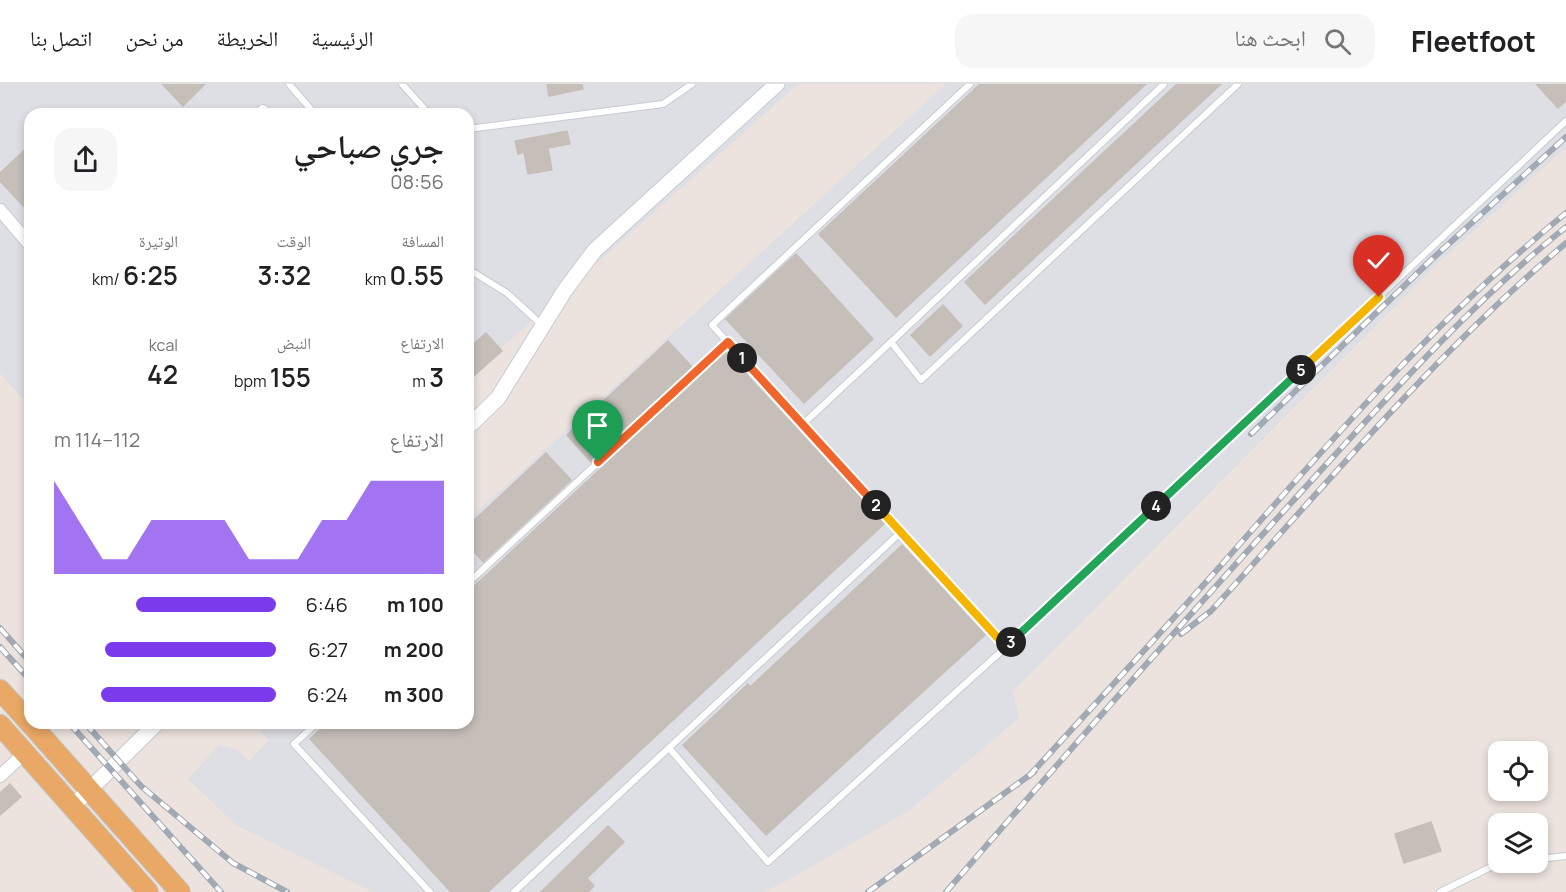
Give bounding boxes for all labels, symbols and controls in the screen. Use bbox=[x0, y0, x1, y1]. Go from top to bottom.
search box bbox=[955, 14, 1375, 68]
text: Fleetfoot bbox=[1411, 22, 1536, 60]
text: ابحث هنا bbox=[1234, 23, 1306, 53]
text: اتصل بنا bbox=[30, 24, 92, 52]
text: من نحن bbox=[125, 24, 183, 52]
text: الخريطة bbox=[216, 24, 278, 52]
text: الرئيسية bbox=[311, 24, 374, 52]
icon: search bbox=[1321, 25, 1354, 58]
text: جري صباحي bbox=[293, 123, 444, 168]
button: share bbox=[54, 128, 117, 191]
text: 08:56 bbox=[390, 168, 444, 195]
text: الوتيرة bbox=[139, 230, 178, 252]
text: الوقت bbox=[277, 230, 311, 252]
text: المسافة bbox=[402, 230, 444, 252]
pin bbox=[1353, 235, 1404, 297]
icon: check bbox=[1362, 244, 1395, 277]
text: 6:25 bbox=[123, 257, 178, 293]
text: 3:32 bbox=[257, 257, 311, 293]
text: 0.55 bbox=[390, 257, 444, 293]
text: /km bbox=[92, 268, 123, 290]
text: km bbox=[365, 268, 390, 290]
text: النبض bbox=[277, 332, 311, 354]
text: الارتفاع bbox=[400, 332, 444, 354]
text: kcal bbox=[149, 334, 178, 356]
pin: 1 bbox=[727, 343, 757, 373]
text: 1 bbox=[738, 347, 746, 369]
pin: 5 bbox=[1286, 355, 1316, 385]
text: 42 bbox=[147, 356, 178, 392]
text: 155 bbox=[270, 359, 311, 395]
text: 3 bbox=[429, 359, 444, 395]
text: 5 bbox=[1296, 359, 1306, 381]
text: bpm bbox=[234, 370, 270, 392]
text: m bbox=[412, 370, 429, 392]
pin bbox=[572, 400, 623, 462]
icon: arrive bbox=[581, 409, 614, 442]
text: 112–114 m bbox=[54, 426, 140, 453]
text: الارتفاع bbox=[389, 426, 444, 453]
pin: 2 bbox=[861, 490, 891, 520]
pin: 4 bbox=[1141, 491, 1171, 521]
text: 2 bbox=[871, 494, 881, 516]
text: 4 bbox=[1151, 495, 1161, 517]
text: 6:46 bbox=[305, 591, 348, 618]
text: 100 m bbox=[387, 591, 444, 618]
pin: 3 bbox=[996, 627, 1026, 657]
text: 3 bbox=[1006, 631, 1016, 653]
text: 6:27 bbox=[308, 636, 348, 663]
text: 200 m bbox=[384, 636, 444, 663]
text: 6:24 bbox=[307, 681, 348, 708]
text: 300 m bbox=[384, 681, 444, 708]
map controls bbox=[1488, 741, 1548, 873]
button: locate bbox=[1488, 741, 1548, 801]
button: layers bbox=[1488, 813, 1548, 873]

